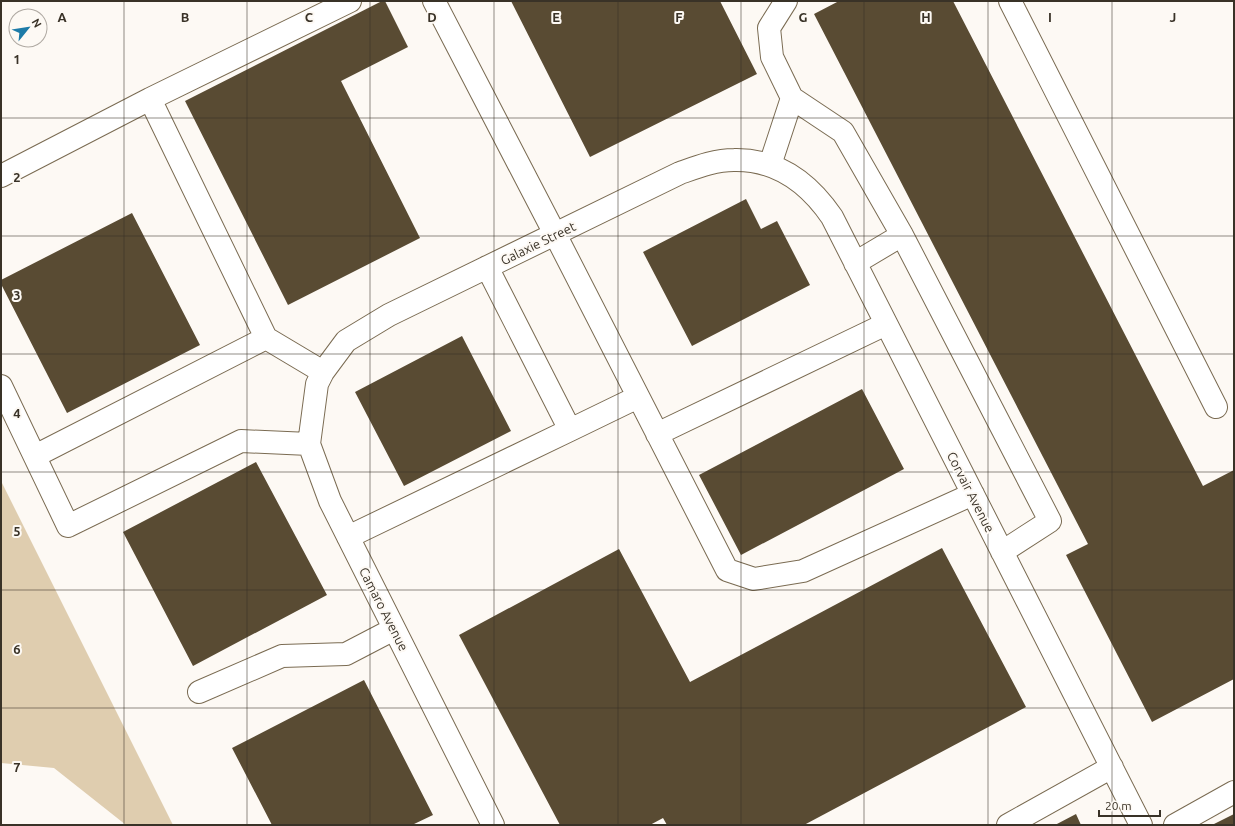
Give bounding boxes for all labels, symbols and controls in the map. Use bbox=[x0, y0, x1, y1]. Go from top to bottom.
north arrow bbox=[8, 8, 48, 48]
text: A bbox=[57, 10, 67, 24]
text: B bbox=[181, 10, 190, 24]
text: C bbox=[305, 10, 314, 24]
text: D bbox=[427, 10, 437, 24]
text: E bbox=[552, 10, 560, 24]
text: F bbox=[675, 10, 683, 24]
text: G bbox=[799, 10, 808, 24]
text: H bbox=[921, 10, 931, 24]
text: I bbox=[1048, 10, 1052, 24]
text: J bbox=[1170, 10, 1176, 24]
text: N bbox=[29, 16, 44, 30]
text: 1 bbox=[13, 52, 21, 66]
text: 2 bbox=[13, 170, 21, 184]
street label: Galaxie Street bbox=[498, 219, 578, 267]
text: 3 bbox=[13, 288, 21, 302]
text: 4 bbox=[13, 406, 21, 420]
street label: Corvair Avenue bbox=[945, 449, 997, 535]
text: 5 bbox=[13, 524, 21, 538]
street label: Camaro Avenue bbox=[357, 565, 411, 653]
text: 6 bbox=[13, 642, 21, 656]
text: 7 bbox=[13, 760, 21, 774]
scale bar bbox=[1099, 792, 1160, 818]
text: 20 m bbox=[1105, 799, 1132, 812]

